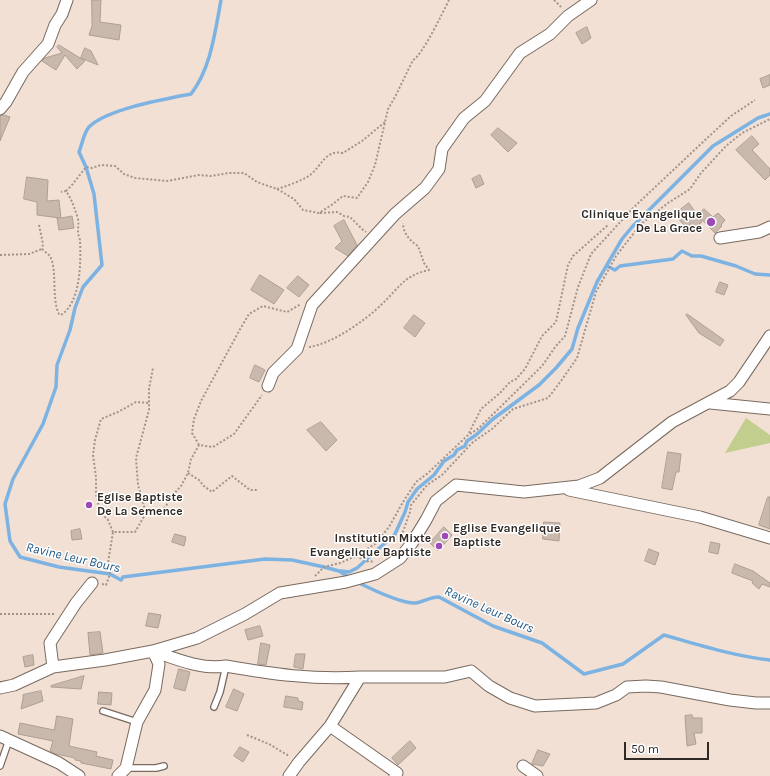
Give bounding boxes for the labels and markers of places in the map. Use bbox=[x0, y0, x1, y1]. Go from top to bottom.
place label: Clinique Evangelique De La Grace bbox=[581, 208, 702, 236]
marker: Clinique Evangelique De La Grace bbox=[705, 216, 717, 228]
place label: Eglise Baptiste De La Semence bbox=[97, 491, 183, 519]
marker: Eglise Baptiste De La Semence bbox=[84, 500, 94, 510]
place label: Eglise Evangelique Baptiste bbox=[453, 522, 560, 550]
marker: Eglise Evangelique Baptiste bbox=[440, 531, 450, 541]
place label: Institution Mixte Evangelique Baptiste bbox=[310, 532, 431, 560]
marker: Institution Mixte Evangelique Baptiste bbox=[434, 541, 444, 551]

